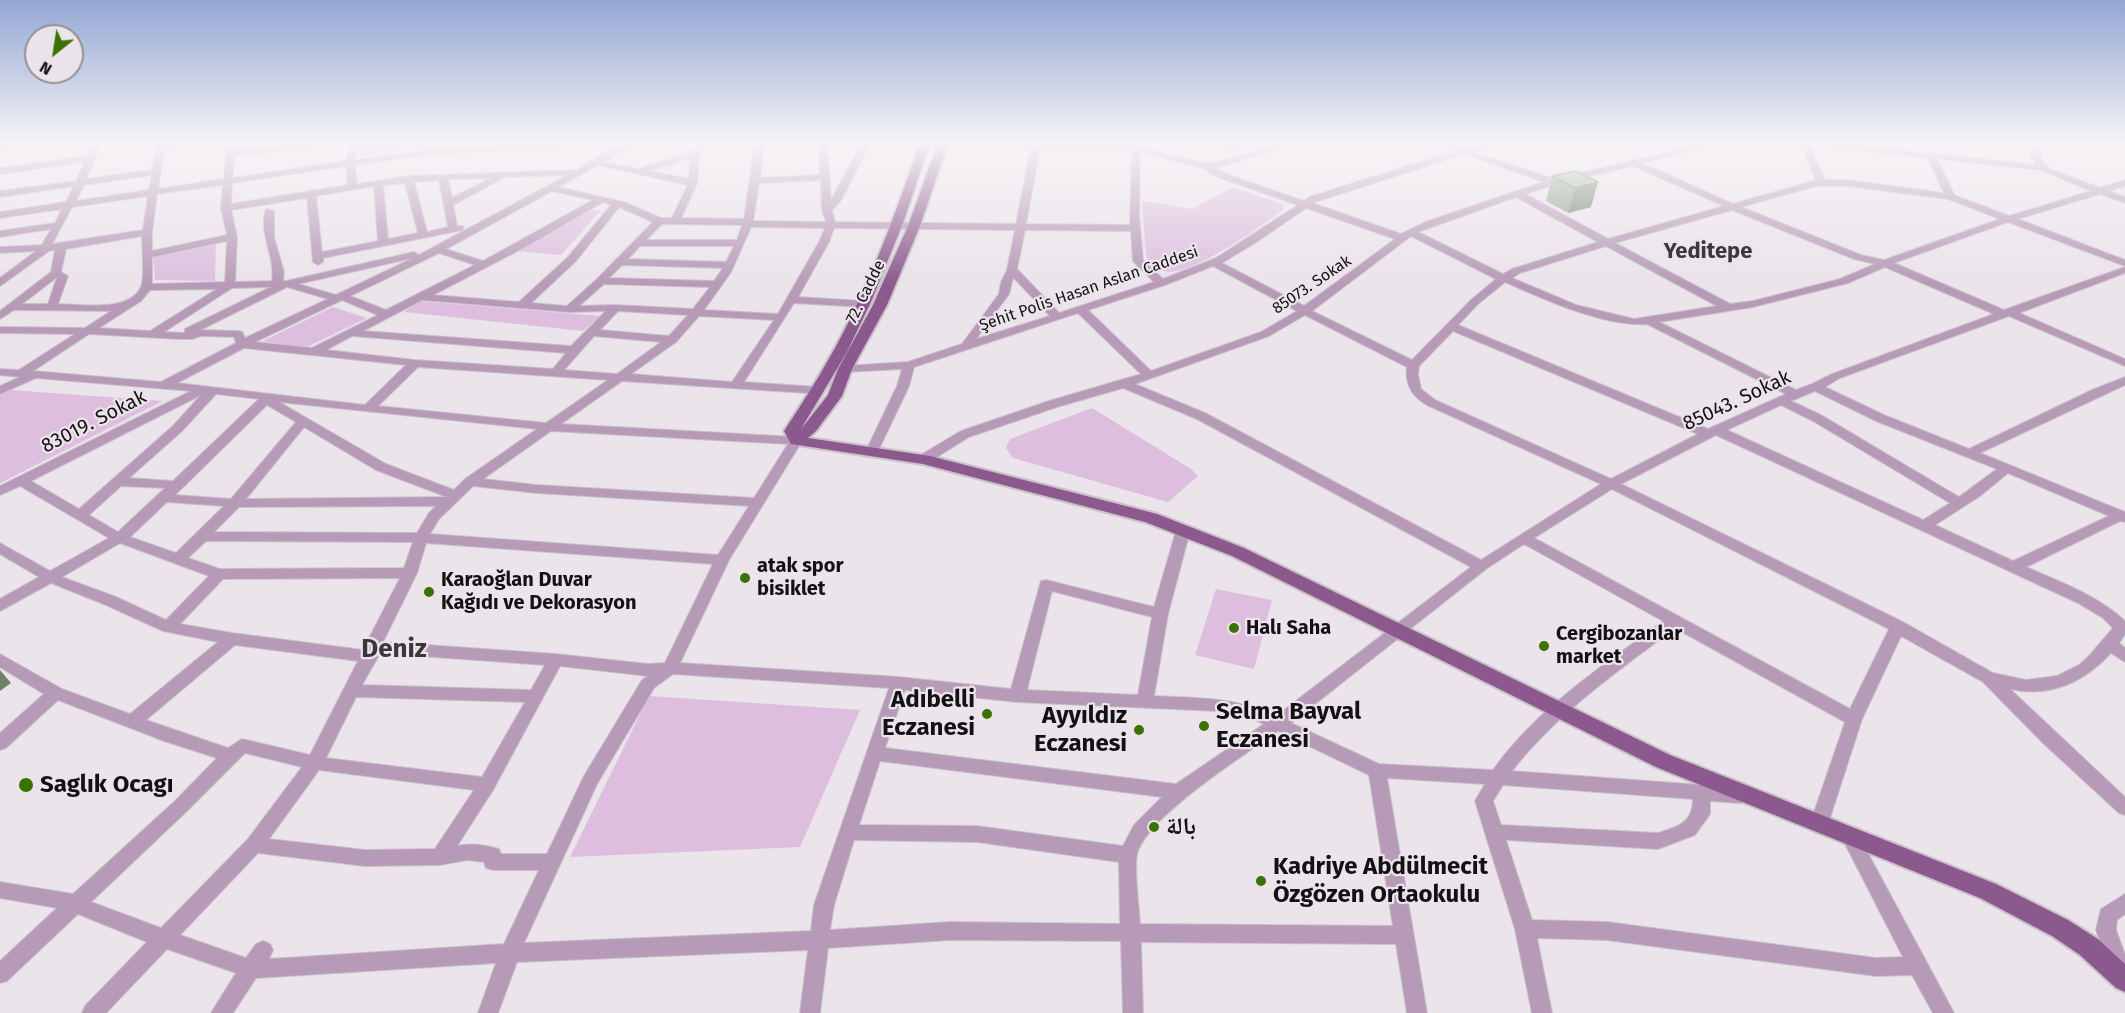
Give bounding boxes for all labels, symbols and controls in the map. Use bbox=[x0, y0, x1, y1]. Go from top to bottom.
north arrow bbox=[24, 24, 84, 84]
text: N bbox=[36, 57, 55, 79]
district label: Yeditepe bbox=[1664, 239, 1752, 265]
street label: Şehit Polis Hasan Aslan Caddesi bbox=[977, 242, 1201, 336]
street label: 85073. Sokak bbox=[1269, 251, 1355, 319]
street label: 72. Cadde bbox=[842, 257, 890, 327]
street label: 85043. Sokak bbox=[1679, 366, 1795, 436]
street label: 83019. Sokak bbox=[38, 385, 150, 459]
place label: atak spor bisiklet bbox=[757, 554, 843, 601]
place label: Karaoğlan Duvar Kağıdı ve Dekorasyon bbox=[441, 568, 636, 615]
marker: atak spor bisiklet bbox=[738, 571, 752, 585]
marker: Karaoğlan Duvar Kağıdı ve Dekorasyon bbox=[422, 585, 436, 599]
place label: Halı Saha bbox=[1246, 616, 1331, 640]
marker: Halı Saha bbox=[1227, 621, 1241, 635]
place label: Cergibozanlar market bbox=[1556, 622, 1682, 669]
district label: Deniz bbox=[361, 634, 427, 666]
marker: Cergibozanlar market bbox=[1537, 639, 1551, 653]
place label: Adıbelli Eczanesi bbox=[882, 686, 975, 742]
place label: Selma Bayval Eczanesi bbox=[1216, 698, 1361, 754]
place label: Ayyıldız Eczanesi bbox=[1034, 702, 1127, 758]
marker: Adıbelli Eczanesi bbox=[980, 707, 994, 721]
marker: Selma Bayval Eczanesi bbox=[1197, 719, 1211, 733]
marker: Ayyıldız Eczanesi bbox=[1132, 723, 1146, 737]
place label: Saglık Ocagı bbox=[40, 771, 173, 799]
marker: Saglık Ocagı bbox=[17, 776, 35, 794]
place label: بالة bbox=[1166, 813, 1196, 841]
marker: بالة bbox=[1147, 820, 1161, 834]
place label: Kadriye Abdülmecit Özgözen Ortaokulu bbox=[1273, 853, 1488, 909]
marker: Kadriye Abdülmecit Özgözen Ortaokulu bbox=[1254, 874, 1268, 888]

